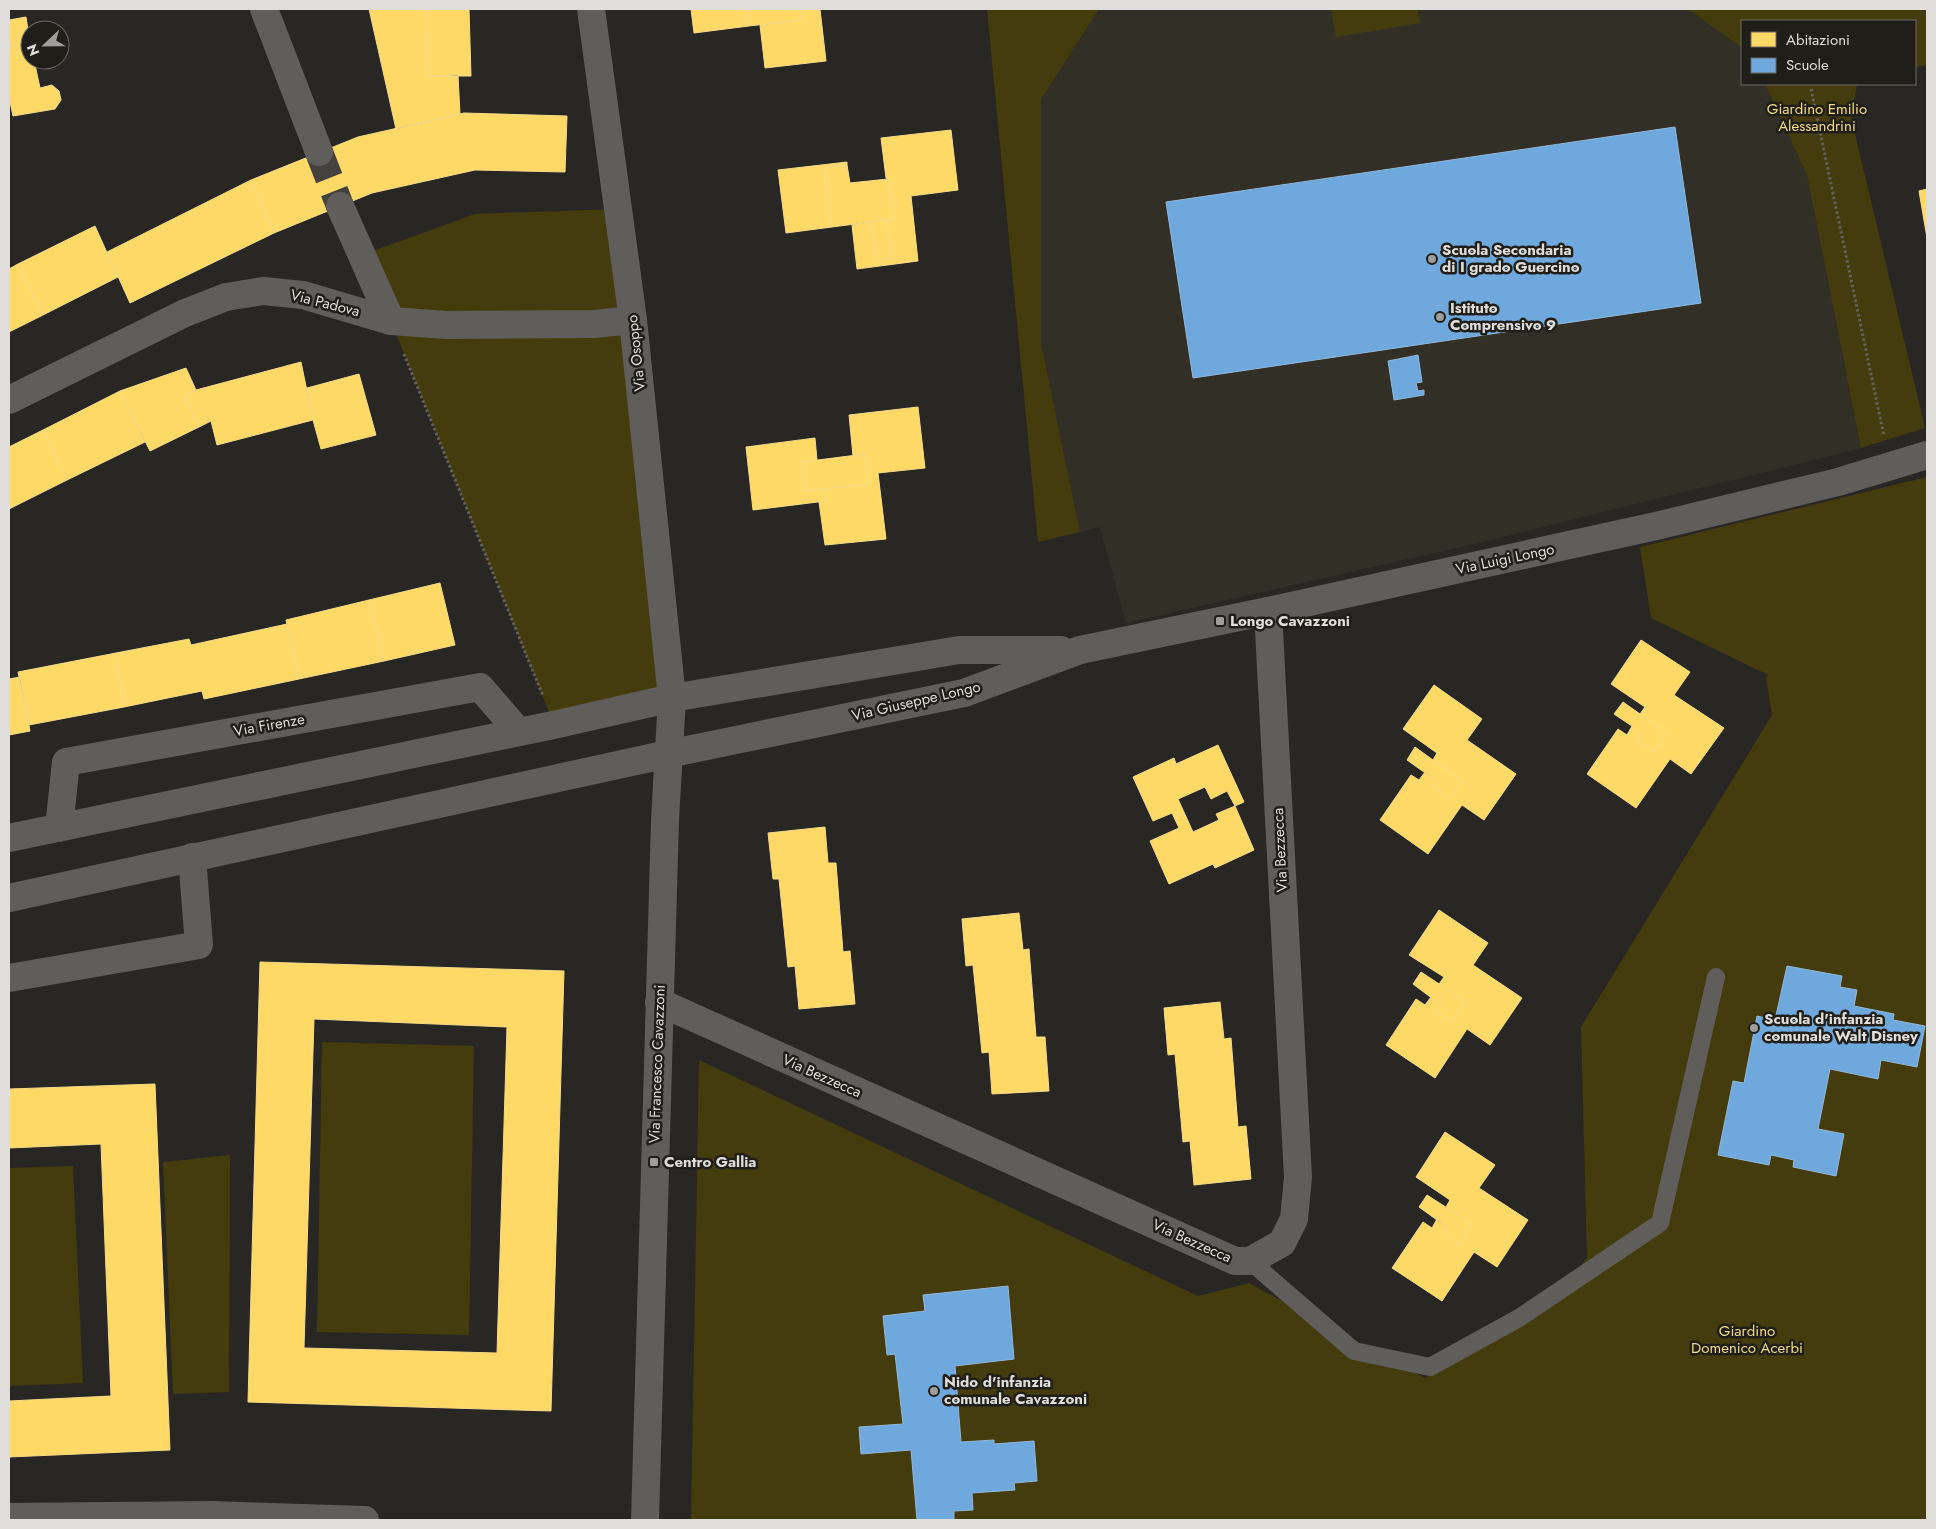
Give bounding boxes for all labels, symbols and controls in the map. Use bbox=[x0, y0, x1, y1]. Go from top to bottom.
north arrow bbox=[20, 20, 70, 70]
legend bbox=[1741, 20, 1916, 85]
text: Abitazioni bbox=[1786, 29, 1850, 51]
text: N bbox=[22, 41, 44, 59]
text: Scuole bbox=[1786, 54, 1829, 76]
park label: Giardino Emilio Alessandrini bbox=[1767, 98, 1867, 137]
place label: Scuola Secondaria di I grado Guercino bbox=[1442, 239, 1580, 278]
marker: Scuola Secondaria di I grado Guercino bbox=[1426, 253, 1438, 265]
street label: Via Padova bbox=[288, 284, 362, 322]
place label: Istituto Comprensivo 9 bbox=[1450, 297, 1556, 336]
marker: Istituto Comprensivo 9 bbox=[1434, 311, 1446, 323]
street label: Via Osoppo bbox=[621, 314, 651, 392]
street label: Via Luigi Longo bbox=[1454, 538, 1556, 580]
place label: Longo Cavazzoni bbox=[1230, 610, 1350, 632]
marker: Longo Cavazzoni bbox=[1214, 615, 1226, 627]
street label: Via Giuseppe Longo bbox=[849, 675, 983, 727]
street label: Via Firenze bbox=[232, 708, 307, 742]
street label: Via Bezzecca bbox=[1267, 807, 1293, 893]
street label: Via Francesco Cavazzoni bbox=[643, 984, 671, 1144]
place label: Scuola d'infanzia comunale Walt Disney bbox=[1764, 1008, 1918, 1047]
marker: Scuola d'infanzia comunale Walt Disney bbox=[1748, 1022, 1760, 1034]
street label: Via Bezzecca bbox=[779, 1049, 865, 1103]
place label: Centro Gallia bbox=[664, 1151, 756, 1173]
marker: Centro Gallia bbox=[648, 1156, 660, 1168]
street label: Via Bezzecca bbox=[1149, 1214, 1235, 1268]
park label: Giardino Domenico Acerbi bbox=[1691, 1320, 1803, 1359]
place label: Nido d'infanzia comunale Cavazzoni bbox=[944, 1371, 1087, 1410]
marker: Nido d'infanzia comunale Cavazzoni bbox=[928, 1385, 940, 1397]

